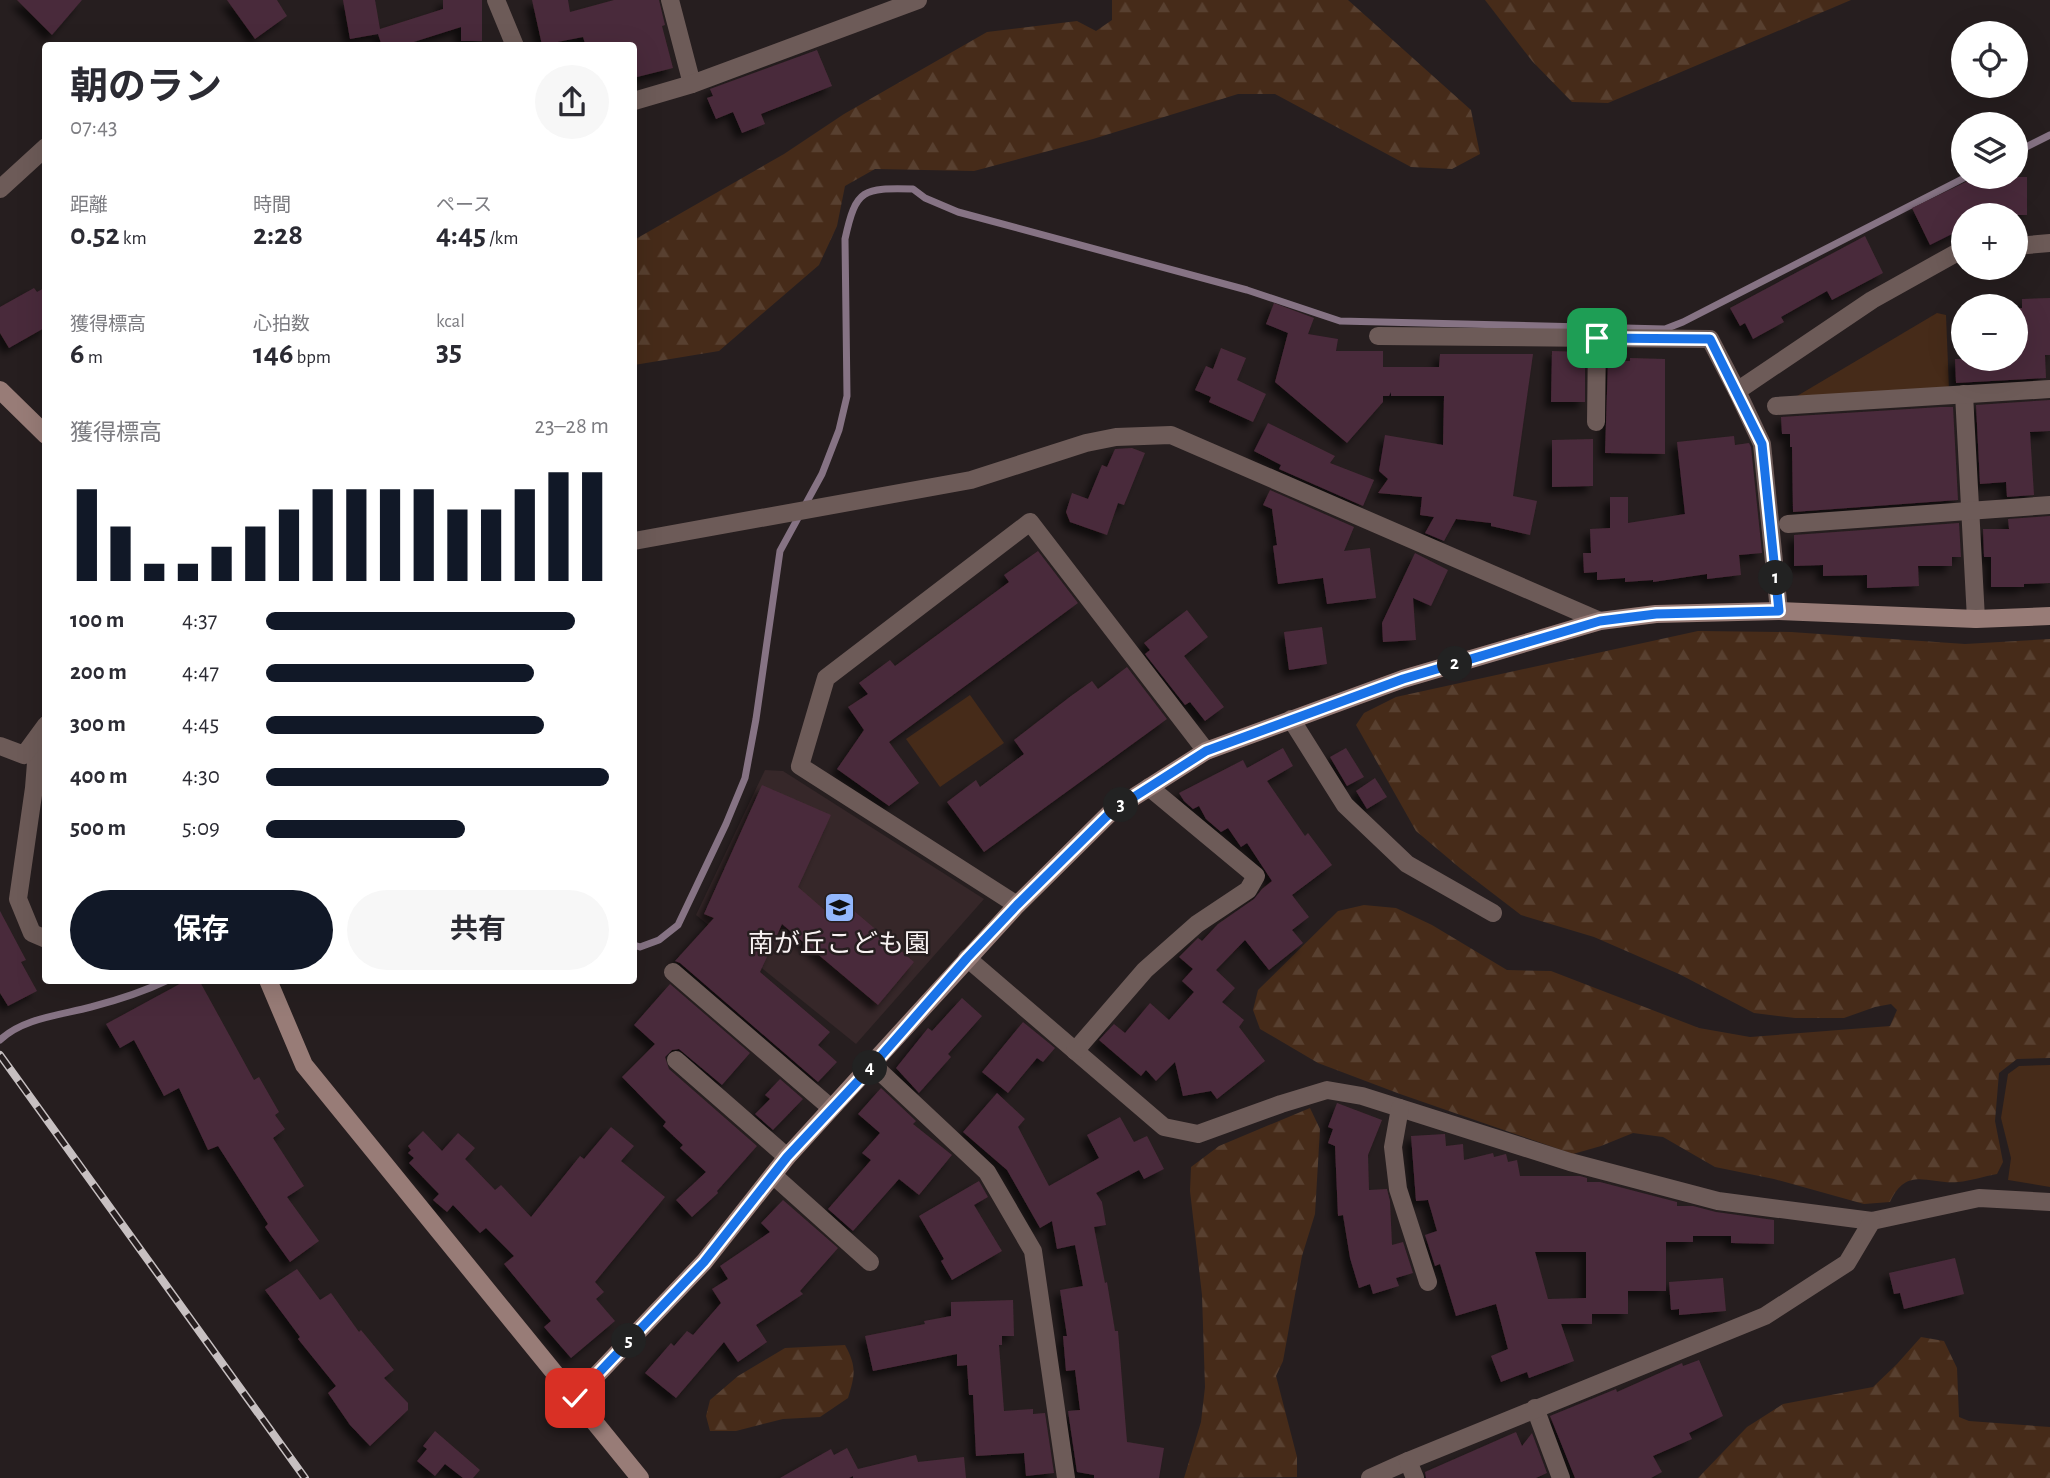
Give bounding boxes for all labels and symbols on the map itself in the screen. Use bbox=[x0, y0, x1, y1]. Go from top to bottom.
pin bbox=[1567, 308, 1627, 368]
pin: 1 bbox=[1758, 560, 1794, 596]
pin: 2 bbox=[1438, 646, 1472, 682]
pin: 3 bbox=[1104, 788, 1138, 822]
school or university icon: 南が丘こども園 bbox=[822, 890, 856, 924]
place label: 南が丘こども園 bbox=[748, 929, 930, 957]
pin: 4 bbox=[852, 1050, 888, 1086]
pin: 5 bbox=[612, 1324, 646, 1358]
pin bbox=[545, 1368, 605, 1428]

